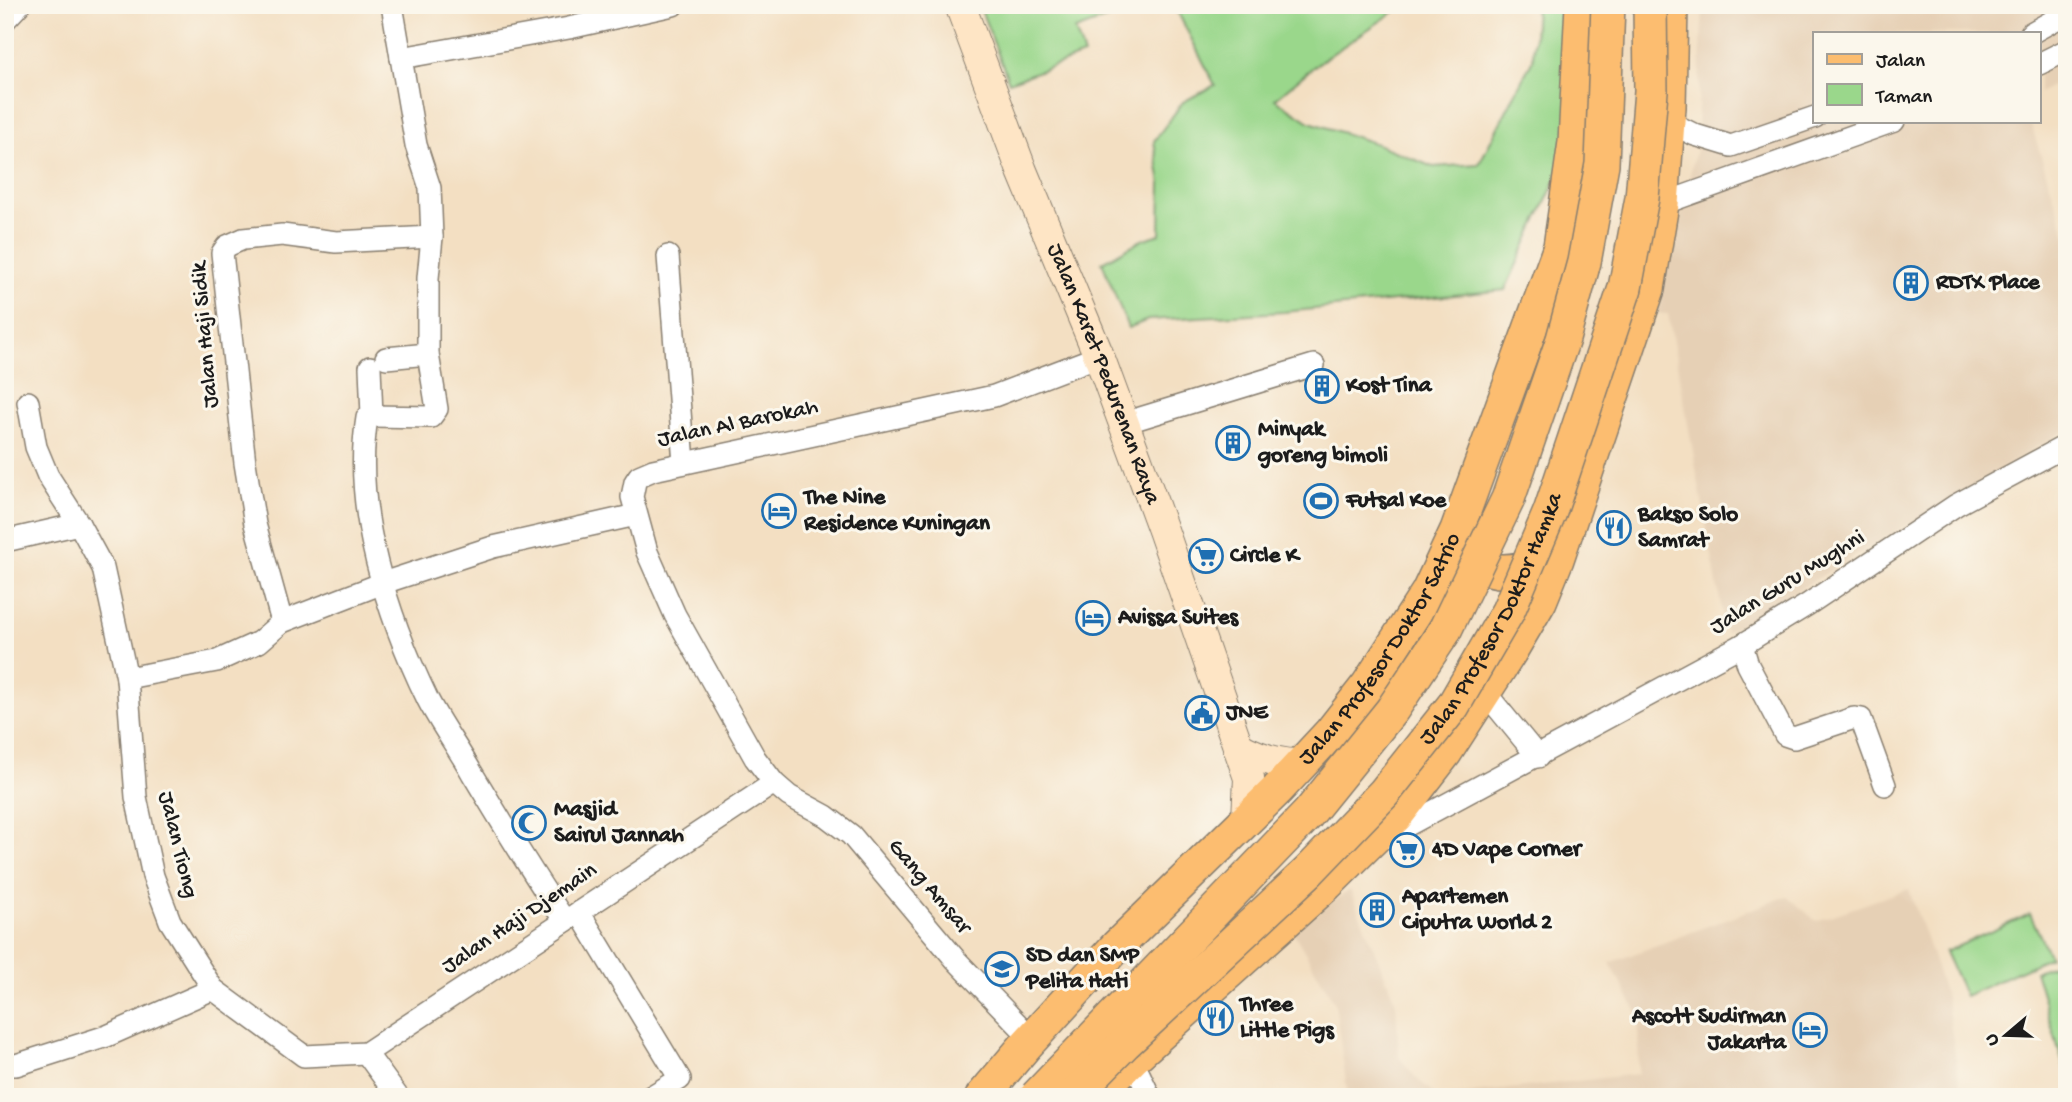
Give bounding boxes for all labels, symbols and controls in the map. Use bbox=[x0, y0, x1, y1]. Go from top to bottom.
legend bbox=[1813, 32, 2040, 122]
text: Jalan bbox=[1876, 50, 1925, 75]
text: Taman bbox=[1875, 86, 1932, 111]
street label: Jalan Karet Pedurenan Raya bbox=[1040, 240, 1166, 509]
street label: Jalan Haji Sidik bbox=[186, 258, 226, 409]
building icon: RDTX Place bbox=[1892, 264, 1930, 302]
place label: RDTX Place bbox=[1935, 270, 2041, 297]
building icon: Kost Tina bbox=[1303, 367, 1341, 405]
place label: Kost Tina bbox=[1345, 373, 1433, 400]
street label: Jalan Al Barokah bbox=[655, 394, 821, 454]
place label: Minyak goreng bimoli bbox=[1257, 417, 1388, 470]
building icon: Minyak goreng bimoli bbox=[1214, 424, 1252, 462]
sports icon: Futsal Koe bbox=[1302, 482, 1340, 520]
place label: The Nine Residence Kuningan bbox=[802, 485, 991, 538]
place label: Futsal Koe bbox=[1345, 488, 1447, 515]
street label: Jalan Profesor Doktor Hamka bbox=[1414, 488, 1569, 750]
hotel icon: The Nine Residence Kuningan bbox=[760, 492, 798, 530]
place label: Bakso Solo Samrat bbox=[1637, 502, 1738, 555]
restaurant icon: Bakso Solo Samrat bbox=[1595, 509, 1633, 547]
street label: Jalan Guru Mughni bbox=[1706, 525, 1870, 641]
street label: Jalan Profesor Doktor Satrio bbox=[1293, 528, 1467, 771]
supermarket icon: Circle K bbox=[1187, 537, 1225, 575]
place label: Circle K bbox=[1230, 543, 1302, 570]
hotel icon: Avissa Suites bbox=[1074, 599, 1112, 637]
place label: Avissa Suites bbox=[1117, 605, 1240, 632]
public building icon: JNE bbox=[1183, 694, 1221, 732]
place label: JNE bbox=[1225, 700, 1269, 727]
street label: Jalan Tiong bbox=[151, 789, 203, 901]
place label: Masjid Sairul Jannah bbox=[554, 797, 684, 850]
mosque icon: Masjid Sairul Jannah bbox=[510, 804, 548, 842]
supermarket icon: 4D Vape Corner bbox=[1388, 831, 1426, 869]
street label: Gang Amsar bbox=[881, 834, 978, 942]
place label: 4D Vape Corner bbox=[1431, 837, 1584, 864]
street label: Jalan Haji Djemain bbox=[438, 857, 603, 981]
place label: Apartemen Ciputra World 2 bbox=[1401, 884, 1553, 937]
building icon: Apartemen Ciputra World 2 bbox=[1358, 891, 1396, 929]
place label: SD dan SMP Pelita Hati bbox=[1024, 943, 1140, 996]
school or university icon: SD dan SMP Pelita Hati bbox=[983, 950, 1021, 988]
place label: Three Little Pigs bbox=[1238, 992, 1335, 1045]
restaurant icon: Three Little Pigs bbox=[1197, 999, 1235, 1037]
north arrow bbox=[1970, 1000, 2040, 1070]
place label: Ascott Sudirman Jakarta bbox=[1631, 1004, 1787, 1057]
hotel icon: Ascott Sudirman Jakarta bbox=[1791, 1011, 1829, 1049]
text: U bbox=[1981, 1030, 2006, 1048]

